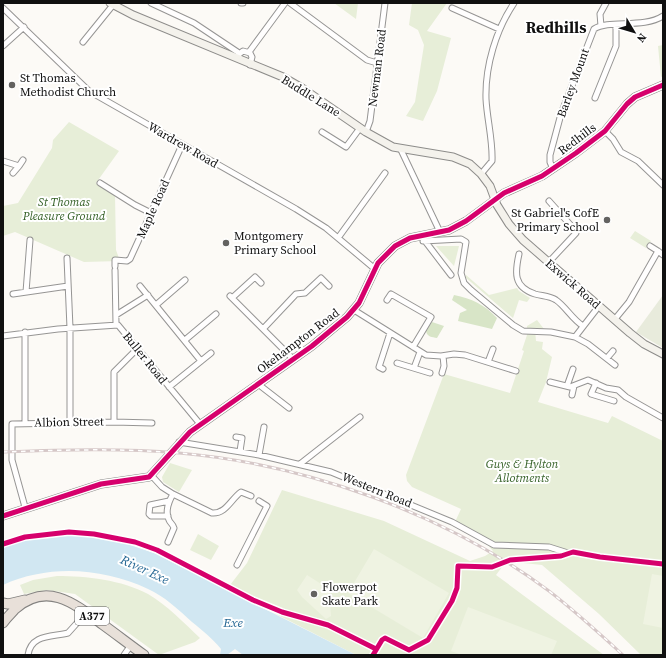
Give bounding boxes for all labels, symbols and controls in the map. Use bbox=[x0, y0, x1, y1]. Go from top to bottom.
north arrow bbox=[614, 12, 654, 52]
district label: Redhills bbox=[525, 16, 587, 38]
street label: Newman Road bbox=[364, 28, 390, 108]
text: N bbox=[633, 30, 650, 46]
street label: Barley Mount bbox=[553, 46, 593, 120]
place label: St Thomas Methodist Church bbox=[20, 70, 116, 100]
street label: Buddle Lane bbox=[278, 71, 344, 121]
marker: St Thomas Methodist Church bbox=[7, 80, 17, 90]
street label: Wardrew Road bbox=[145, 118, 221, 172]
street label: Redhills bbox=[555, 119, 599, 159]
street label: Maple Road bbox=[133, 177, 173, 241]
park label: St Thomas Pleasure Ground bbox=[22, 194, 106, 224]
place label: St Gabriel's CofE Primary School bbox=[511, 205, 599, 235]
marker: St Gabriel's CofE Primary School bbox=[602, 215, 612, 225]
place label: Montgomery Primary School bbox=[234, 228, 317, 258]
marker: Montgomery Primary School bbox=[221, 238, 231, 248]
street label: Exwick Road bbox=[542, 255, 604, 313]
street label: Okehampton Road bbox=[254, 305, 343, 377]
street label: Buller Road bbox=[119, 329, 171, 388]
street label: Albion Street bbox=[34, 413, 104, 431]
park label: Guys & Hylton Allotments bbox=[486, 456, 559, 486]
street label: Western Road bbox=[340, 469, 415, 511]
water label: River Exe bbox=[117, 550, 172, 588]
place label: Flowerpot Skate Park bbox=[322, 579, 379, 609]
marker: Flowerpot Skate Park bbox=[309, 589, 319, 599]
road number: A377 bbox=[75, 607, 109, 625]
water label: Exe bbox=[222, 614, 244, 631]

